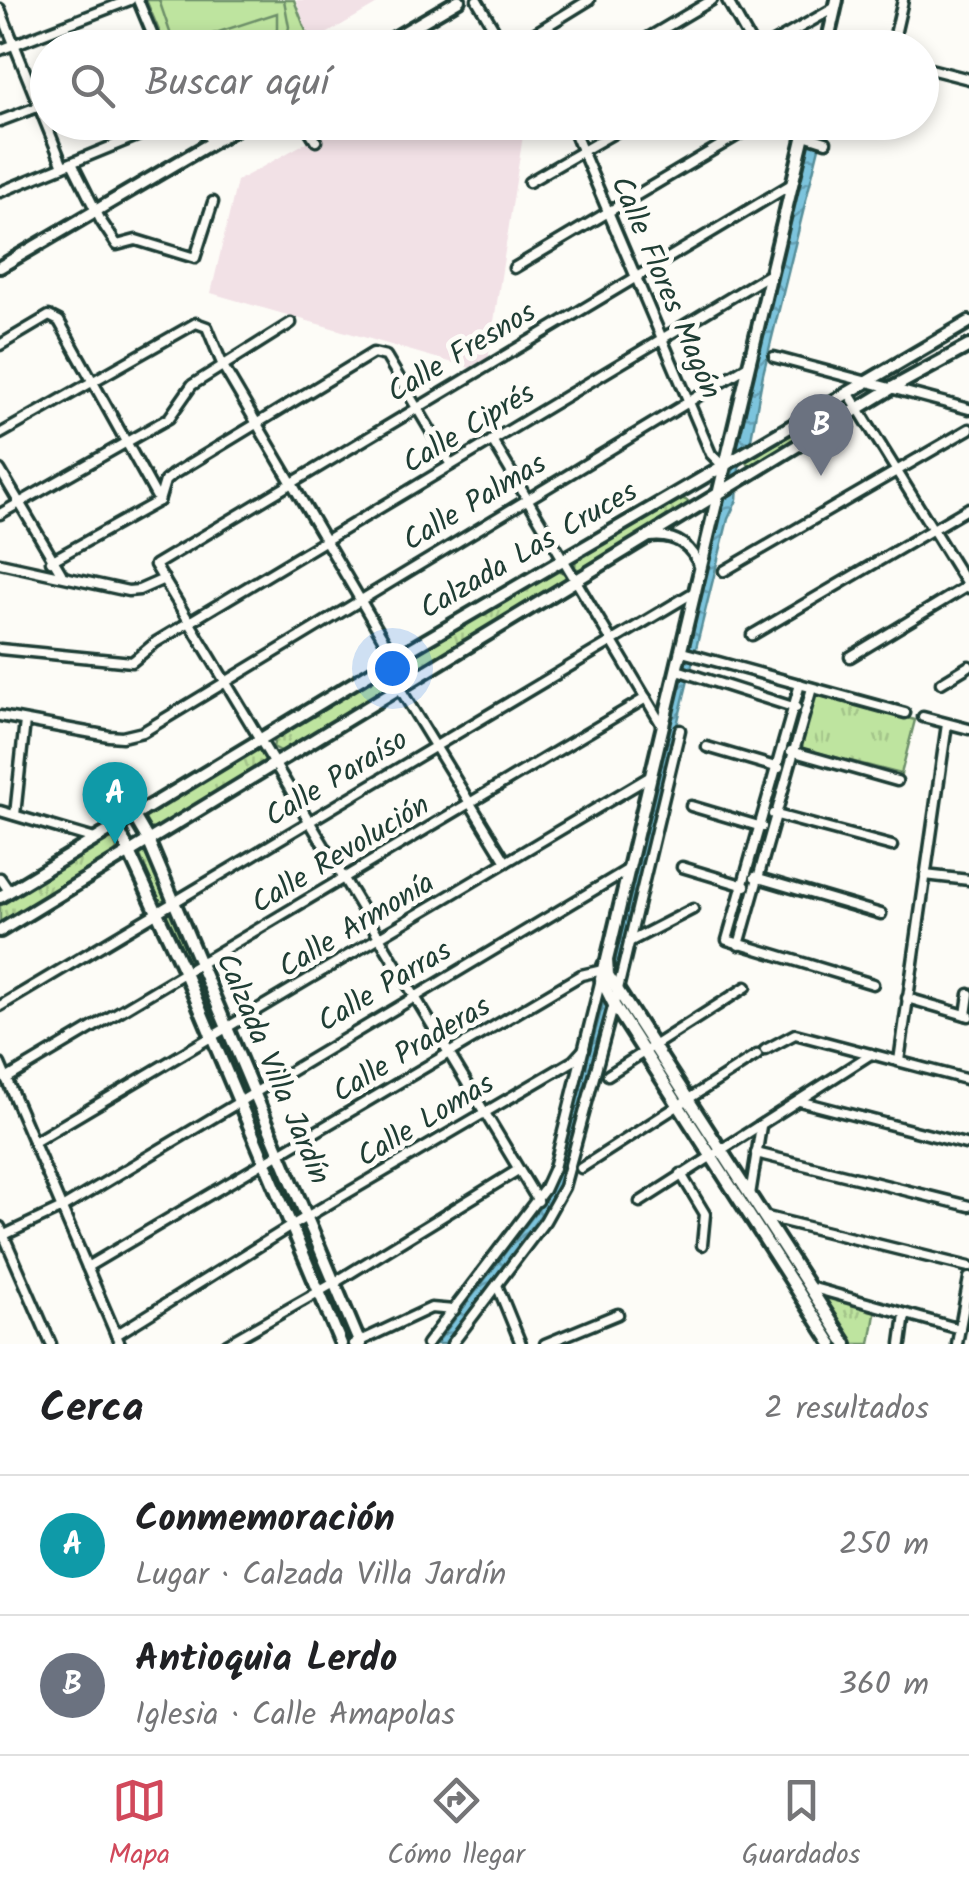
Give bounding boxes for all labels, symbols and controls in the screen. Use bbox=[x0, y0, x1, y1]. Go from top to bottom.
search box bbox=[30, 30, 939, 140]
text: Buscar aquí bbox=[145, 55, 329, 115]
icon: search bbox=[65, 58, 120, 113]
street label: Calle Flores Magón bbox=[596, 169, 734, 407]
street label: Calle Fresnos bbox=[378, 289, 546, 416]
street label: Calle Ciprés bbox=[393, 370, 545, 488]
pin: B bbox=[788, 394, 854, 476]
street label: Calle Palmas bbox=[394, 441, 556, 565]
street label: Calzada Las Cruces bbox=[411, 469, 647, 633]
your location bbox=[367, 643, 418, 694]
street label: Calle Paraíso bbox=[256, 717, 418, 841]
pin: A bbox=[82, 762, 148, 844]
street label: Calle Revolución bbox=[242, 783, 440, 927]
street label: Calle Armonía bbox=[270, 860, 444, 992]
street label: Calle Parras bbox=[309, 928, 462, 1046]
street label: Calzada Villa Jardín bbox=[201, 946, 343, 1192]
street label: Calle Praderas bbox=[323, 984, 501, 1116]
street label: Calle Lomas bbox=[348, 1061, 504, 1181]
text: Cerca bbox=[40, 1376, 144, 1443]
text: 2 resultados bbox=[764, 1384, 929, 1435]
text: Conmemoración bbox=[135, 1490, 395, 1550]
text: A bbox=[62, 1520, 83, 1571]
text: 250 m bbox=[839, 1520, 929, 1571]
text: Lugar · Calzada Villa Jardín bbox=[135, 1550, 506, 1601]
text: Antioquia Lerdo bbox=[135, 1630, 397, 1690]
text: B bbox=[63, 1660, 82, 1711]
text: 360 m bbox=[839, 1660, 929, 1711]
text: Iglesia · Calle Amapolas bbox=[135, 1690, 455, 1741]
tab: Mapa bbox=[108, 1773, 170, 1878]
tab: Cómo llegar bbox=[387, 1773, 525, 1878]
tab: Guardados bbox=[742, 1773, 861, 1878]

